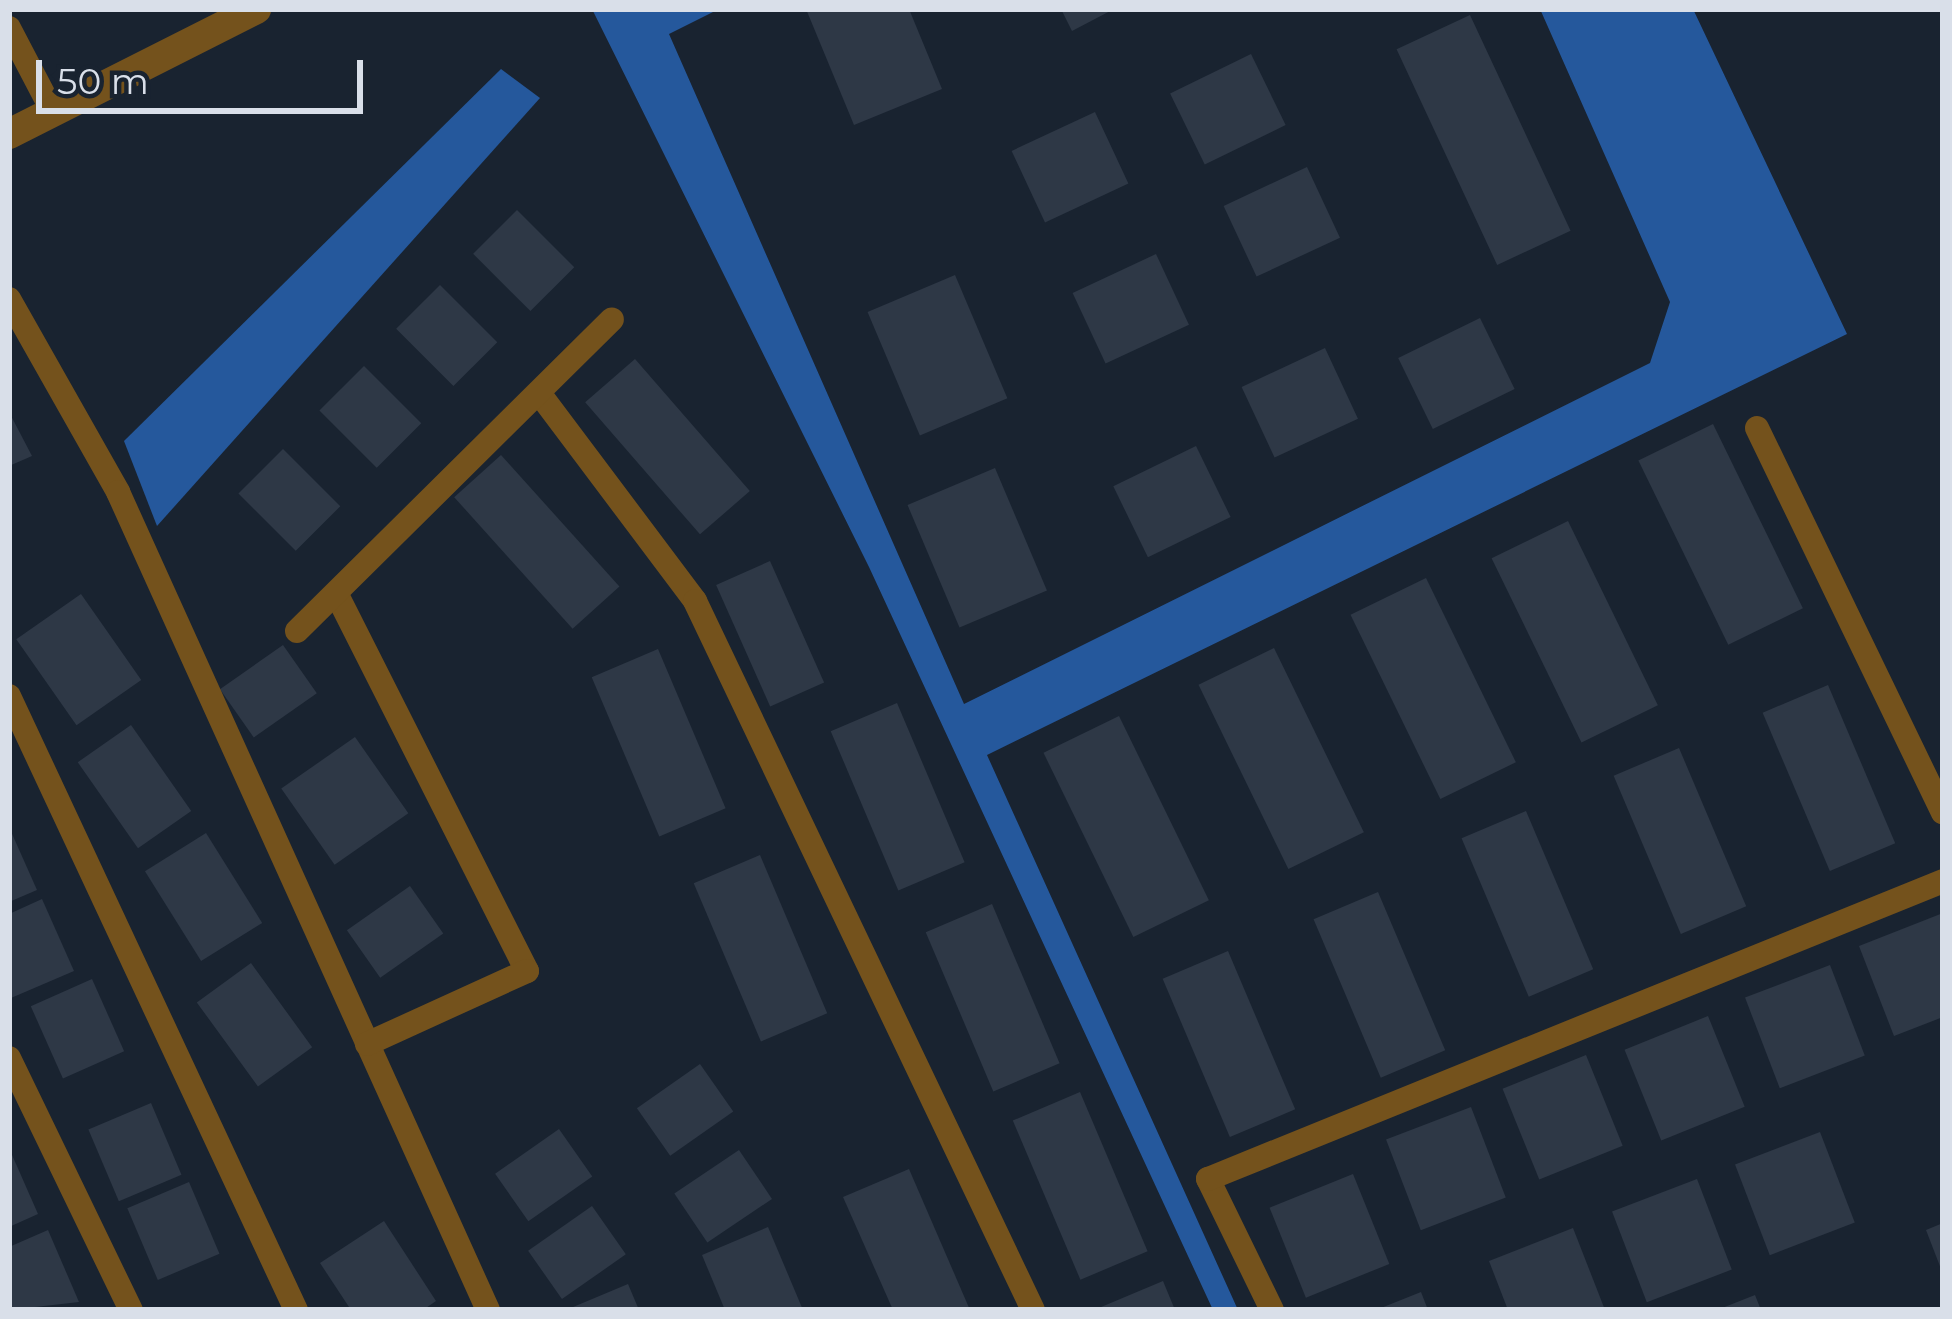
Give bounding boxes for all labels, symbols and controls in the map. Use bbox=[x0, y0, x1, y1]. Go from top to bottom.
scale bar bbox=[42, 36, 369, 110]
text: 50 m bbox=[57, 59, 149, 103]

